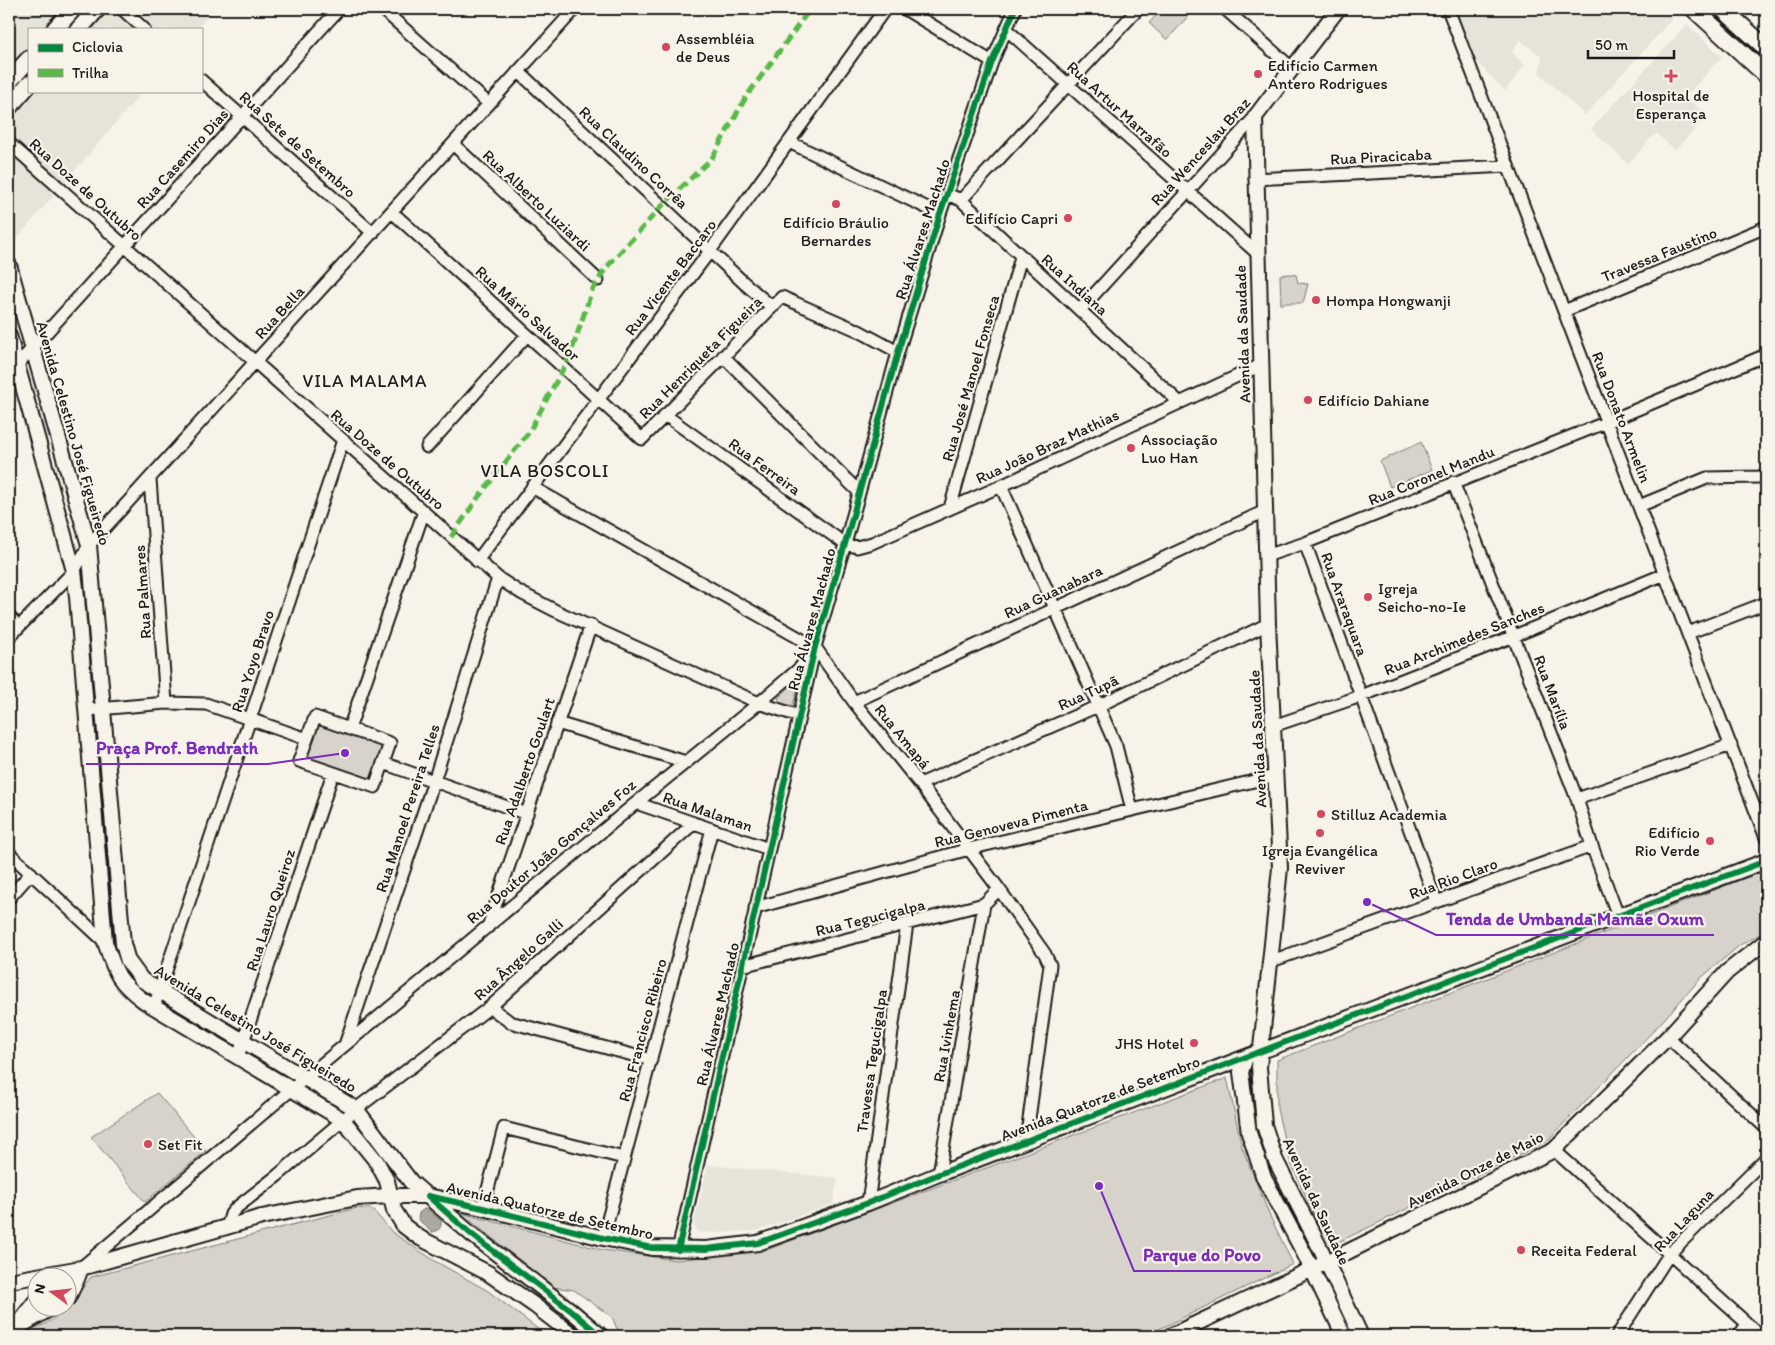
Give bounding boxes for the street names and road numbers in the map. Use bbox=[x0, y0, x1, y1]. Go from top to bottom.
street label: Rua Artur Marrafão bbox=[1063, 57, 1176, 162]
street label: Rua Sete de Setembro bbox=[235, 87, 360, 202]
street label: Rua Wenceslau Braz bbox=[1147, 93, 1255, 210]
street label: Rua Claudino Corrêa bbox=[575, 102, 692, 213]
street label: Rua Casemiro Dias bbox=[132, 104, 232, 212]
street label: Rua Doze de Outubro bbox=[26, 134, 146, 245]
street label: Rua Piracicaba bbox=[1330, 144, 1433, 169]
street label: Rua Alberto Luziardi bbox=[479, 145, 595, 255]
street label: Rua Álvares Machado bbox=[891, 156, 954, 302]
street label: Rua Vicente Baccaro bbox=[621, 215, 720, 339]
street label: Travessa Faustino bbox=[1599, 223, 1720, 286]
street label: Rua Indiana bbox=[1038, 250, 1112, 319]
street label: Rua Mário Salvador bbox=[472, 262, 584, 365]
street label: Avenida da Saudade bbox=[1231, 265, 1254, 403]
street label: Rua Bella bbox=[250, 281, 309, 343]
street label: Rua Henriqueta Figueira bbox=[635, 291, 766, 423]
street label: Rua José Manoel Fonseca bbox=[938, 292, 1004, 464]
street label: Avenida Celestino José Figueiredo bbox=[32, 319, 115, 547]
street label: Rua Donato Armelin bbox=[1588, 349, 1655, 485]
street label: Rua Doze de Outubro bbox=[327, 405, 448, 514]
street label: Rua João Braz Mathias bbox=[973, 405, 1122, 488]
street label: Rua Ferreira bbox=[725, 434, 805, 499]
street label: Rua Coronel Mandu bbox=[1365, 441, 1497, 509]
street label: Rua Palmares bbox=[130, 544, 155, 640]
street label: Rua Álvares Machado bbox=[783, 546, 840, 692]
street label: Rua Araraquara bbox=[1317, 550, 1372, 659]
street label: Rua Guanabara bbox=[1001, 560, 1106, 623]
street label: Rua Archimedes Sanches bbox=[1381, 598, 1547, 679]
street label: Rua Yoyo Bravo bbox=[227, 608, 278, 715]
street label: Rua Marília bbox=[1530, 652, 1575, 732]
street label: Rua Tupã bbox=[1055, 670, 1122, 715]
street label: Avenida da Saudade bbox=[1244, 670, 1271, 808]
street label: Rua Adalberto Goulart bbox=[490, 695, 559, 847]
street label: Rua Amapá bbox=[871, 700, 935, 773]
street label: Rua Manoel Pereira Telles bbox=[371, 721, 444, 895]
street label: Rua Doutor João Gonçalves Foz bbox=[463, 775, 640, 928]
street label: Rua Malaman bbox=[660, 787, 755, 836]
street label: Rua Genoveva Pimenta bbox=[932, 795, 1090, 852]
street label: Rua Lauro Queiroz bbox=[242, 846, 299, 974]
street label: Rua Rio Claro bbox=[1406, 854, 1500, 903]
street label: Rua Tegucigalpa bbox=[813, 895, 928, 940]
street label: Rua Ângelo Galli bbox=[470, 914, 567, 1004]
street label: Rua Álvares Machado bbox=[692, 940, 743, 1088]
street label: Rua Francisco Ribeiro bbox=[614, 956, 671, 1104]
street label: Avenida Celestino José Figueiredo bbox=[151, 960, 360, 1096]
street label: Travessa Tegucigalpa bbox=[852, 988, 891, 1134]
street label: Rua Ivinhema bbox=[929, 988, 964, 1084]
street label: Avenida Quatorze de Setembro bbox=[998, 1052, 1202, 1145]
street label: Avenida Onze de Maio bbox=[1404, 1127, 1547, 1212]
street label: Avenida da Saudade bbox=[1279, 1135, 1354, 1268]
street label: Avenida Quatorze de Setembro bbox=[445, 1177, 655, 1244]
street label: Rua Laguna bbox=[1649, 1185, 1718, 1256]

